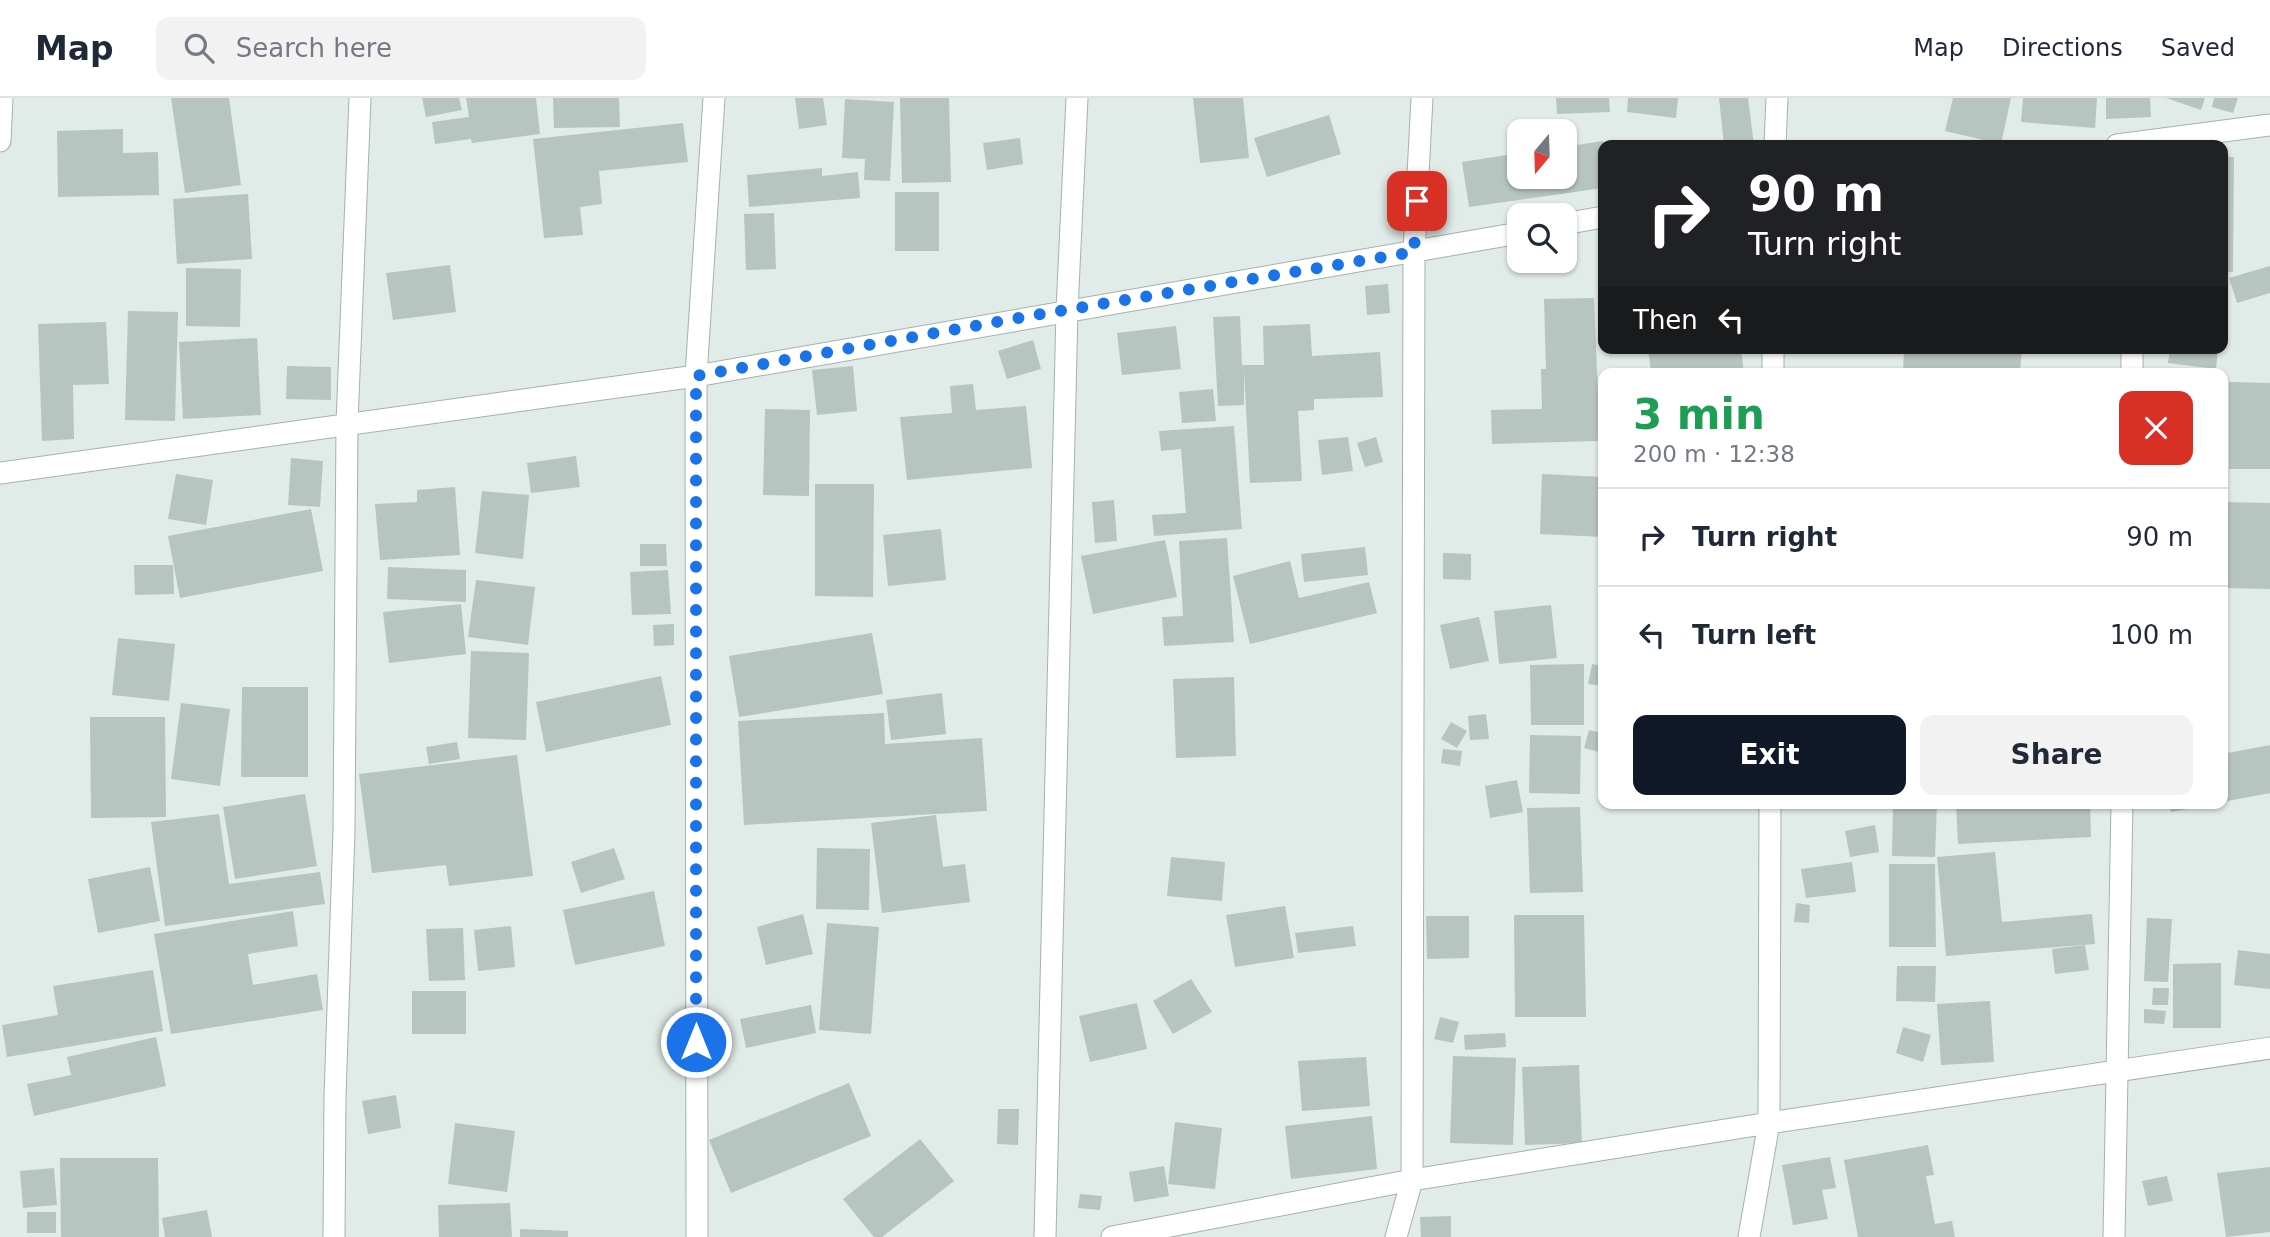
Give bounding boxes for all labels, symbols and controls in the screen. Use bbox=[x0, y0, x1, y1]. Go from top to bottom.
search box bbox=[156, 17, 646, 80]
text: Map bbox=[35, 29, 114, 68]
icon: search bbox=[180, 29, 218, 67]
text: Search here bbox=[236, 33, 392, 63]
text: Map bbox=[1913, 34, 1964, 62]
text: Directions bbox=[2002, 34, 2123, 62]
text: Saved bbox=[2161, 34, 2235, 62]
north arrow bbox=[1507, 119, 1577, 189]
map controls bbox=[1507, 119, 1577, 273]
text: 90 m bbox=[1748, 166, 1884, 223]
icon: right bbox=[1633, 168, 1724, 259]
pin bbox=[1387, 171, 1447, 231]
icon: arrive bbox=[1398, 182, 1436, 220]
button: search bbox=[1507, 203, 1577, 273]
text: Turn right bbox=[1748, 225, 1901, 263]
icon: left bbox=[1712, 301, 1750, 339]
text: Then bbox=[1633, 305, 1698, 335]
text: 3 min bbox=[1633, 390, 1765, 439]
button: close bbox=[2119, 391, 2193, 465]
text: 200 m · 12:38 bbox=[1633, 441, 1795, 467]
icon: right bbox=[1633, 518, 1671, 556]
text: Turn right bbox=[1692, 522, 1837, 552]
text: 90 m bbox=[2126, 522, 2193, 552]
icon: left bbox=[1633, 616, 1671, 654]
text: Turn left bbox=[1692, 620, 1816, 650]
text: 100 m bbox=[2110, 620, 2193, 650]
button: Exit bbox=[1633, 715, 1906, 795]
button: Share bbox=[1920, 715, 2193, 795]
position arrow bbox=[659, 1005, 733, 1079]

